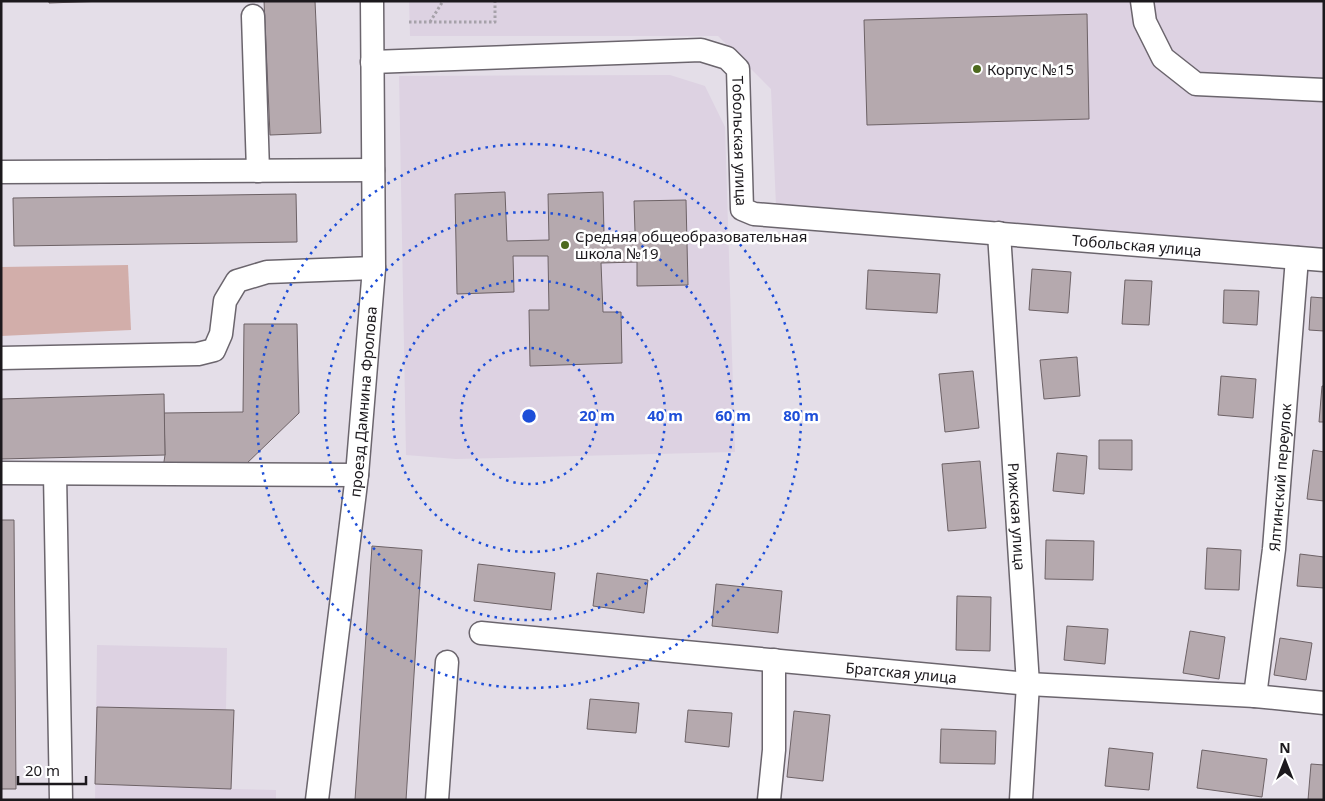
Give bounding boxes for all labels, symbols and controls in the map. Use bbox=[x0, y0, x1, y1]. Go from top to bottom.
place label: Корпус №15 bbox=[987, 59, 1074, 79]
marker: Корпус №15 bbox=[971, 63, 983, 75]
street label: Тобольская улица bbox=[728, 76, 752, 206]
place label: Средняя общеобразовательная школа №19 bbox=[575, 226, 807, 263]
street label: Тобольская улица bbox=[1071, 230, 1202, 260]
marker: Средняя общеобразовательная школа №19 bbox=[559, 239, 571, 251]
street label: проезд Дамнина Фролова bbox=[344, 305, 381, 498]
street label: Ялтинский переулок bbox=[1264, 402, 1295, 552]
text: 20 m bbox=[579, 405, 615, 425]
text: 40 m bbox=[647, 405, 683, 425]
text: 60 m bbox=[715, 405, 751, 425]
text: 80 m bbox=[783, 405, 819, 425]
centre of rings bbox=[520, 407, 538, 425]
street label: Рижская улица bbox=[1004, 462, 1031, 571]
street label: Братская улица bbox=[845, 657, 958, 687]
north arrow bbox=[1260, 736, 1310, 786]
text: N bbox=[1279, 738, 1291, 757]
scale bar bbox=[18, 754, 85, 786]
text: 20 m bbox=[25, 760, 60, 780]

